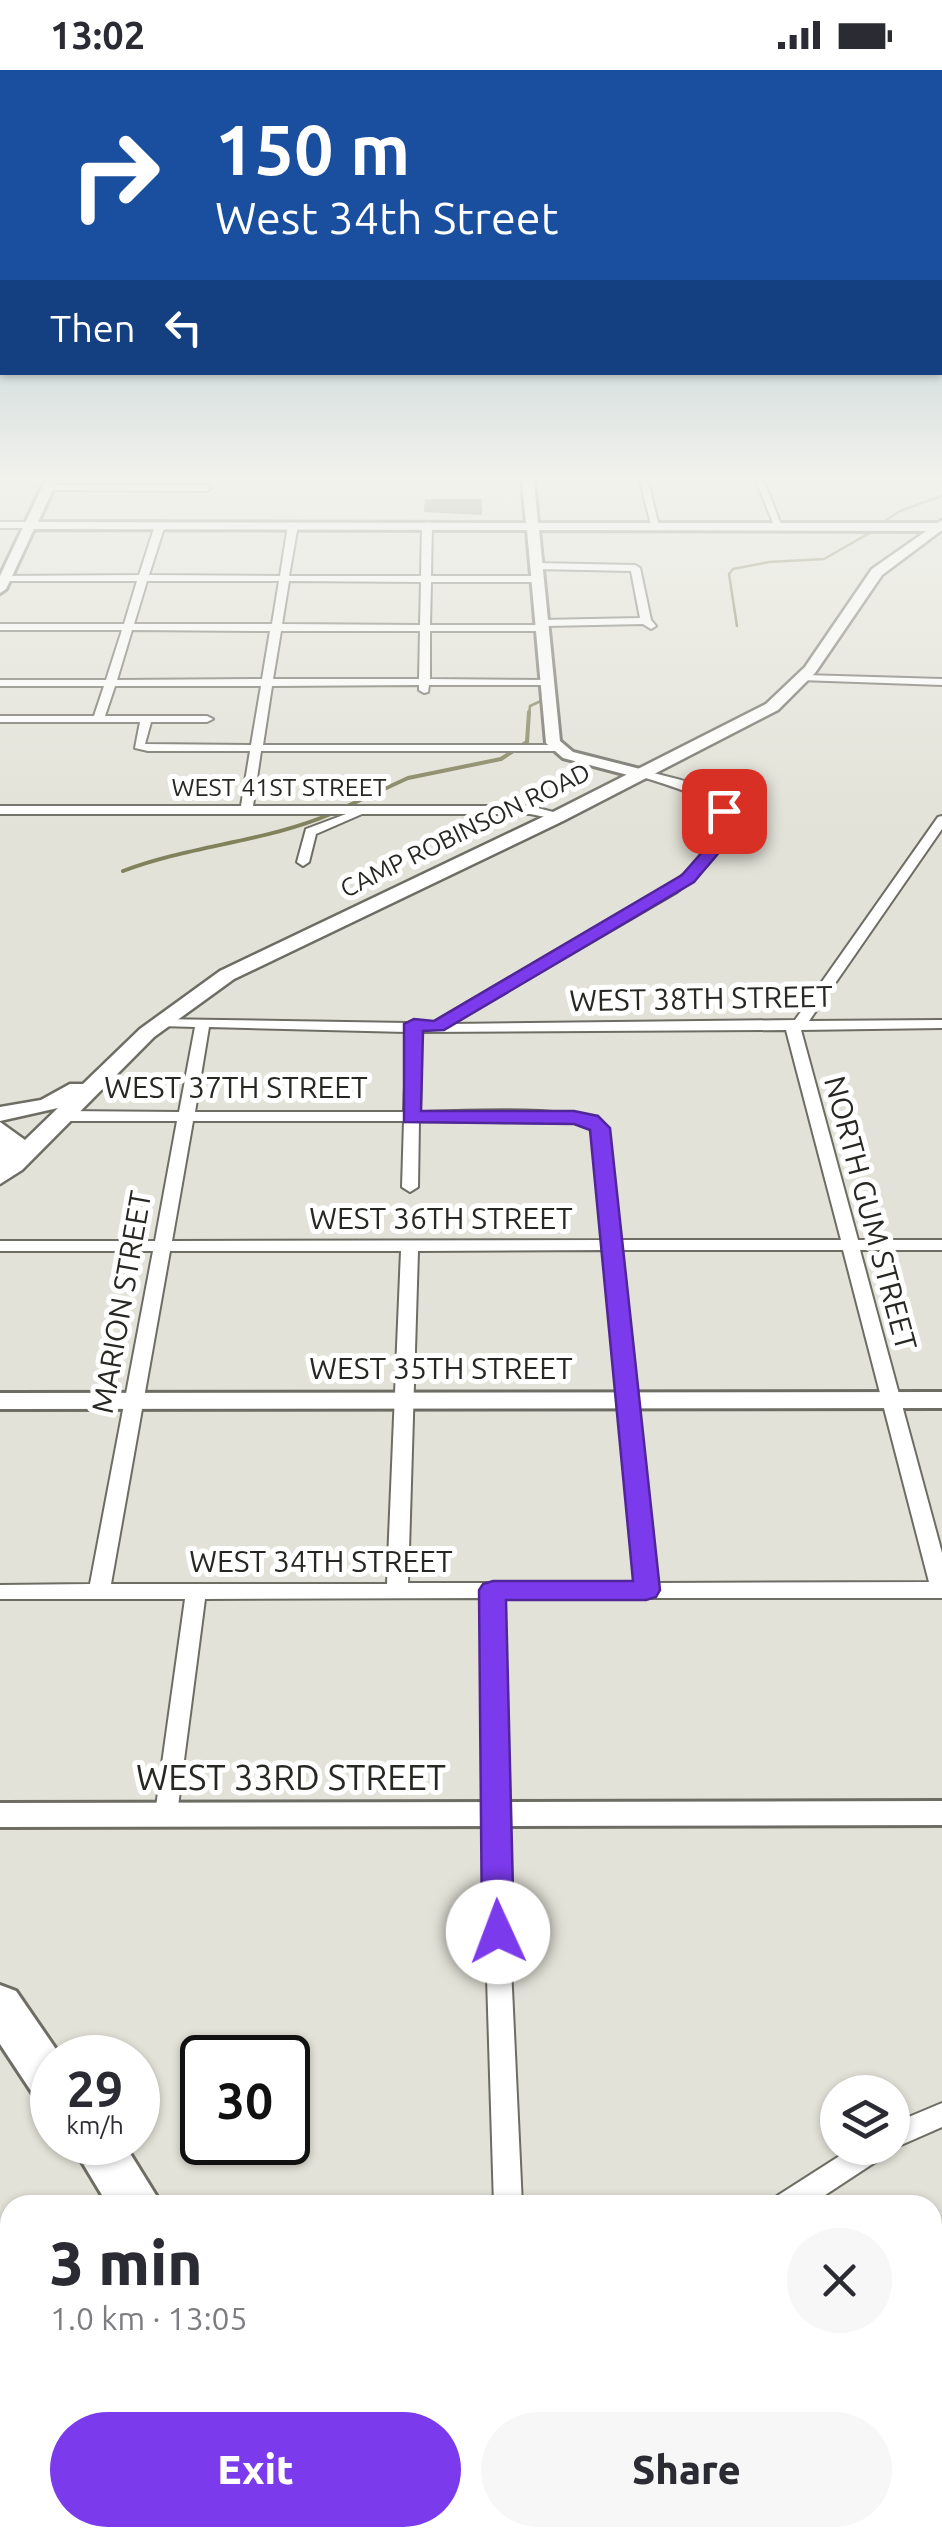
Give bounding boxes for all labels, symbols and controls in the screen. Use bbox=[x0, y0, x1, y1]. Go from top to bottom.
text: 13:02 bbox=[50, 14, 145, 56]
icon: right bbox=[50, 110, 180, 240]
text: 150 m bbox=[215, 110, 410, 188]
text: West 34th Street bbox=[215, 192, 558, 243]
icon: left bbox=[156, 300, 211, 355]
text: Then bbox=[50, 307, 136, 349]
street label: CAMP ROBINSON ROAD bbox=[336, 757, 594, 903]
pin bbox=[682, 769, 767, 854]
street label: WEST 41ST STREET bbox=[171, 773, 387, 801]
icon: arrive bbox=[697, 784, 752, 839]
street label: WEST 38TH STREET bbox=[569, 979, 833, 1017]
street label: WEST 37TH STREET bbox=[104, 1070, 368, 1104]
street label: NORTH GUM STREET bbox=[818, 1072, 924, 1354]
street label: MARION STREET bbox=[85, 1188, 157, 1416]
street label: WEST 36TH STREET bbox=[309, 1201, 573, 1235]
street label: WEST 35TH STREET bbox=[309, 1351, 573, 1385]
street label: WEST 34TH STREET bbox=[189, 1544, 453, 1578]
street label: WEST 33RD STREET bbox=[136, 1757, 446, 1797]
position arrow bbox=[446, 1880, 550, 1984]
speed limit sign: 30 bbox=[180, 2035, 310, 2165]
text: 29 bbox=[67, 2060, 123, 2116]
map controls bbox=[820, 2075, 910, 2165]
button: layers bbox=[820, 2075, 910, 2165]
text: km/h bbox=[66, 2111, 124, 2139]
button: close bbox=[787, 2228, 892, 2333]
text: 3 min bbox=[50, 2229, 203, 2296]
text: 1.0 km · 13:05 bbox=[50, 2300, 248, 2336]
button: Exit bbox=[50, 2412, 461, 2527]
button: Share bbox=[481, 2412, 892, 2527]

